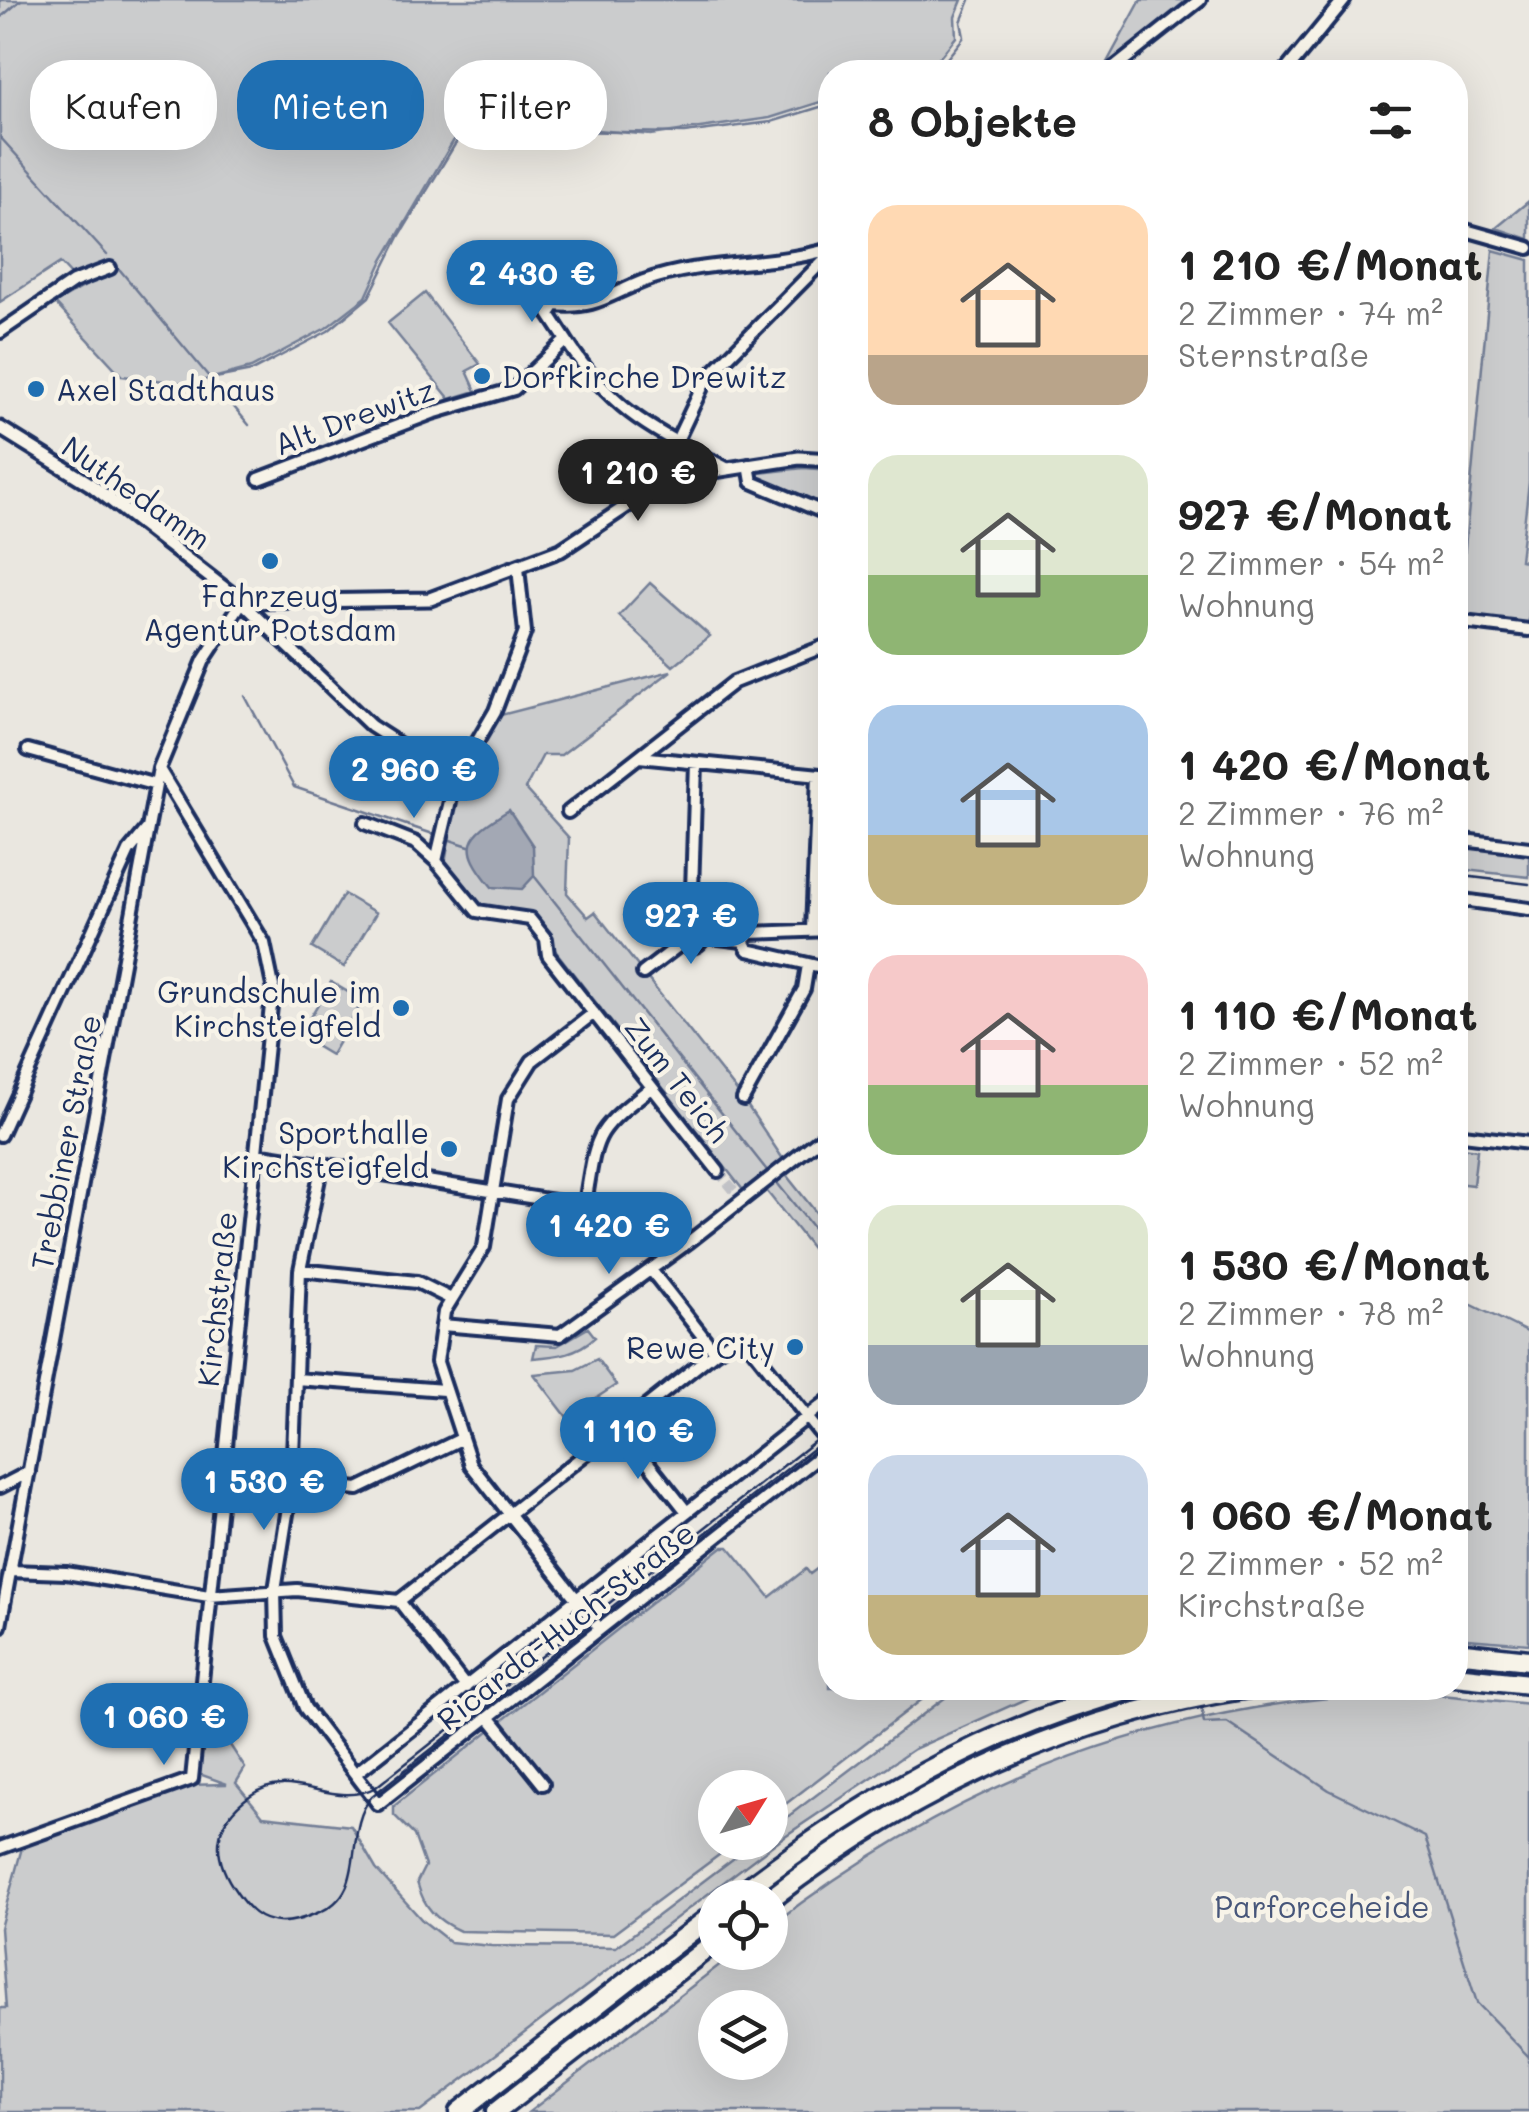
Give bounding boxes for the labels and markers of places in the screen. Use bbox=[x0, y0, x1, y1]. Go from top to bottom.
pin: 2 430 € bbox=[440, 240, 624, 325]
place label: Dorfkirche Drewitz bbox=[502, 356, 787, 396]
marker: Dorfkirche Drewitz bbox=[471, 365, 493, 387]
place label: Axel Stadthaus bbox=[56, 369, 275, 409]
marker: Axel Stadthaus bbox=[25, 378, 47, 400]
pin: 1 210 € bbox=[546, 439, 730, 524]
marker: Fahrzeug Agentur Potsdam bbox=[259, 550, 281, 572]
place label: Fahrzeug Agentur Potsdam bbox=[143, 575, 397, 649]
pin: 2 960 € bbox=[322, 736, 506, 821]
pin: 927 € bbox=[621, 882, 761, 967]
place label: Grundschule im Kirchsteigfeld bbox=[157, 971, 381, 1045]
marker: Grundschule im Kirchsteigfeld bbox=[390, 997, 412, 1019]
place label: Sporthalle Kirchsteigfeld bbox=[222, 1112, 429, 1186]
marker: Sporthalle Kirchsteigfeld bbox=[438, 1138, 460, 1160]
pin: 1 420 € bbox=[517, 1192, 701, 1277]
place label: Rewe City bbox=[626, 1327, 775, 1367]
marker: Rewe City bbox=[784, 1336, 806, 1358]
pin: 1 110 € bbox=[546, 1397, 730, 1482]
pin: 1 530 € bbox=[172, 1448, 356, 1533]
pin: 1 060 € bbox=[72, 1683, 256, 1768]

